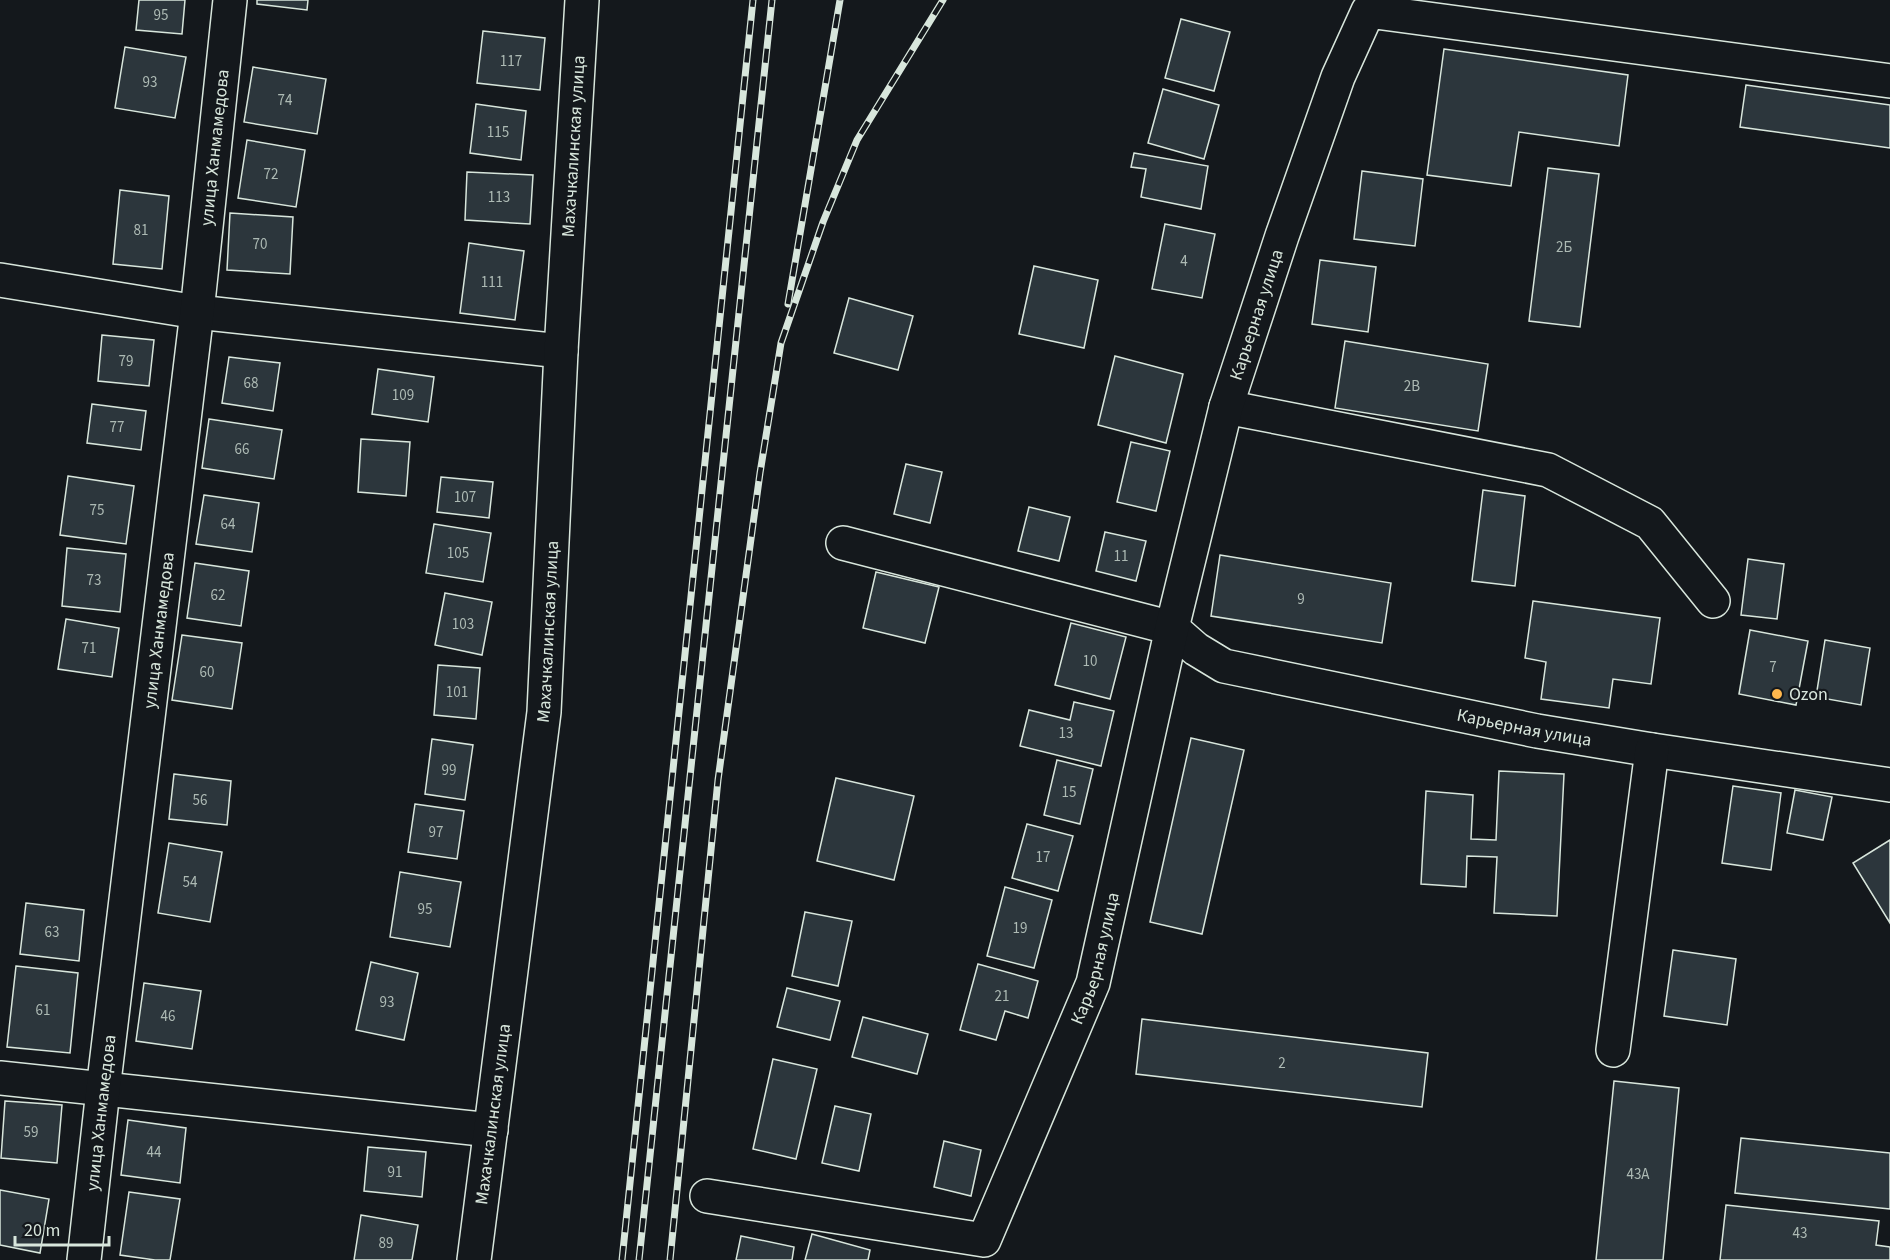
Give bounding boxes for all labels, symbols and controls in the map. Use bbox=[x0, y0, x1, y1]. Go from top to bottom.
house number: 95 bbox=[154, 5, 168, 26]
house number: 117 bbox=[500, 51, 522, 72]
street label: Махачкалинская улица bbox=[556, 55, 592, 238]
street label: улица Ханмамедова bbox=[194, 68, 236, 227]
house number: 93 bbox=[143, 72, 157, 93]
house number: 74 bbox=[278, 90, 293, 111]
house number: 115 bbox=[487, 122, 509, 143]
house number: 72 bbox=[264, 164, 278, 185]
house number: 113 bbox=[488, 187, 510, 208]
house number: 81 bbox=[134, 220, 148, 241]
house number: 70 bbox=[253, 234, 267, 255]
house number: 2Б bbox=[1556, 237, 1572, 258]
street label: Карьерная улица bbox=[1224, 246, 1290, 384]
house number: 4 bbox=[1180, 251, 1188, 272]
house number: 111 bbox=[481, 272, 503, 293]
house number: 79 bbox=[119, 351, 133, 372]
house number: 68 bbox=[244, 373, 258, 394]
house number: 2В bbox=[1404, 376, 1420, 397]
house number: 109 bbox=[392, 385, 414, 406]
house number: 77 bbox=[110, 417, 124, 438]
house number: 66 bbox=[235, 439, 249, 460]
house number: 107 bbox=[454, 487, 476, 508]
house number: 75 bbox=[90, 500, 104, 521]
house number: 64 bbox=[221, 514, 236, 535]
street label: Махачкалинская улица bbox=[531, 540, 565, 724]
house number: 105 bbox=[447, 543, 469, 564]
house number: 11 bbox=[1114, 546, 1128, 567]
street label: улица Ханмамедова bbox=[137, 551, 181, 710]
house number: 73 bbox=[87, 570, 101, 591]
house number: 62 bbox=[211, 585, 225, 606]
house number: 9 bbox=[1297, 589, 1305, 610]
house number: 103 bbox=[452, 614, 474, 635]
house number: 71 bbox=[82, 638, 96, 659]
house number: 10 bbox=[1083, 651, 1097, 672]
house number: 7 bbox=[1769, 657, 1777, 678]
house number: 60 bbox=[200, 662, 214, 683]
house number: 101 bbox=[446, 682, 468, 703]
place label: Ozon bbox=[1789, 682, 1828, 707]
marker: Ozon bbox=[1770, 687, 1784, 701]
street label: Карьерная улица bbox=[1455, 703, 1593, 753]
house number: 13 bbox=[1059, 723, 1073, 744]
house number: 99 bbox=[442, 760, 456, 781]
house number: 15 bbox=[1062, 782, 1076, 803]
house number: 56 bbox=[193, 790, 207, 811]
house number: 97 bbox=[429, 822, 443, 843]
house number: 17 bbox=[1036, 847, 1050, 868]
house number: 54 bbox=[183, 872, 198, 893]
street label: Карьерная улица bbox=[1065, 890, 1126, 1029]
house number: 95 bbox=[418, 899, 432, 920]
house number: 19 bbox=[1013, 918, 1027, 939]
house number: 63 bbox=[45, 922, 59, 943]
house number: 21 bbox=[995, 986, 1009, 1007]
house number: 93 bbox=[380, 992, 394, 1013]
house number: 61 bbox=[36, 1000, 50, 1021]
house number: 46 bbox=[161, 1006, 175, 1027]
street label: Махачкалинская улица bbox=[469, 1022, 517, 1206]
street label: улица Ханмамедова bbox=[80, 1033, 123, 1193]
house number: 2 bbox=[1278, 1053, 1286, 1074]
house number: 59 bbox=[24, 1122, 38, 1143]
house number: 44 bbox=[147, 1142, 162, 1163]
house number: 91 bbox=[388, 1162, 402, 1183]
house number: 43А bbox=[1626, 1164, 1650, 1185]
scale bar bbox=[15, 1209, 110, 1247]
text: 20 m bbox=[24, 1218, 60, 1243]
house number: 43 bbox=[1793, 1223, 1807, 1244]
house number: 89 bbox=[379, 1233, 393, 1254]

